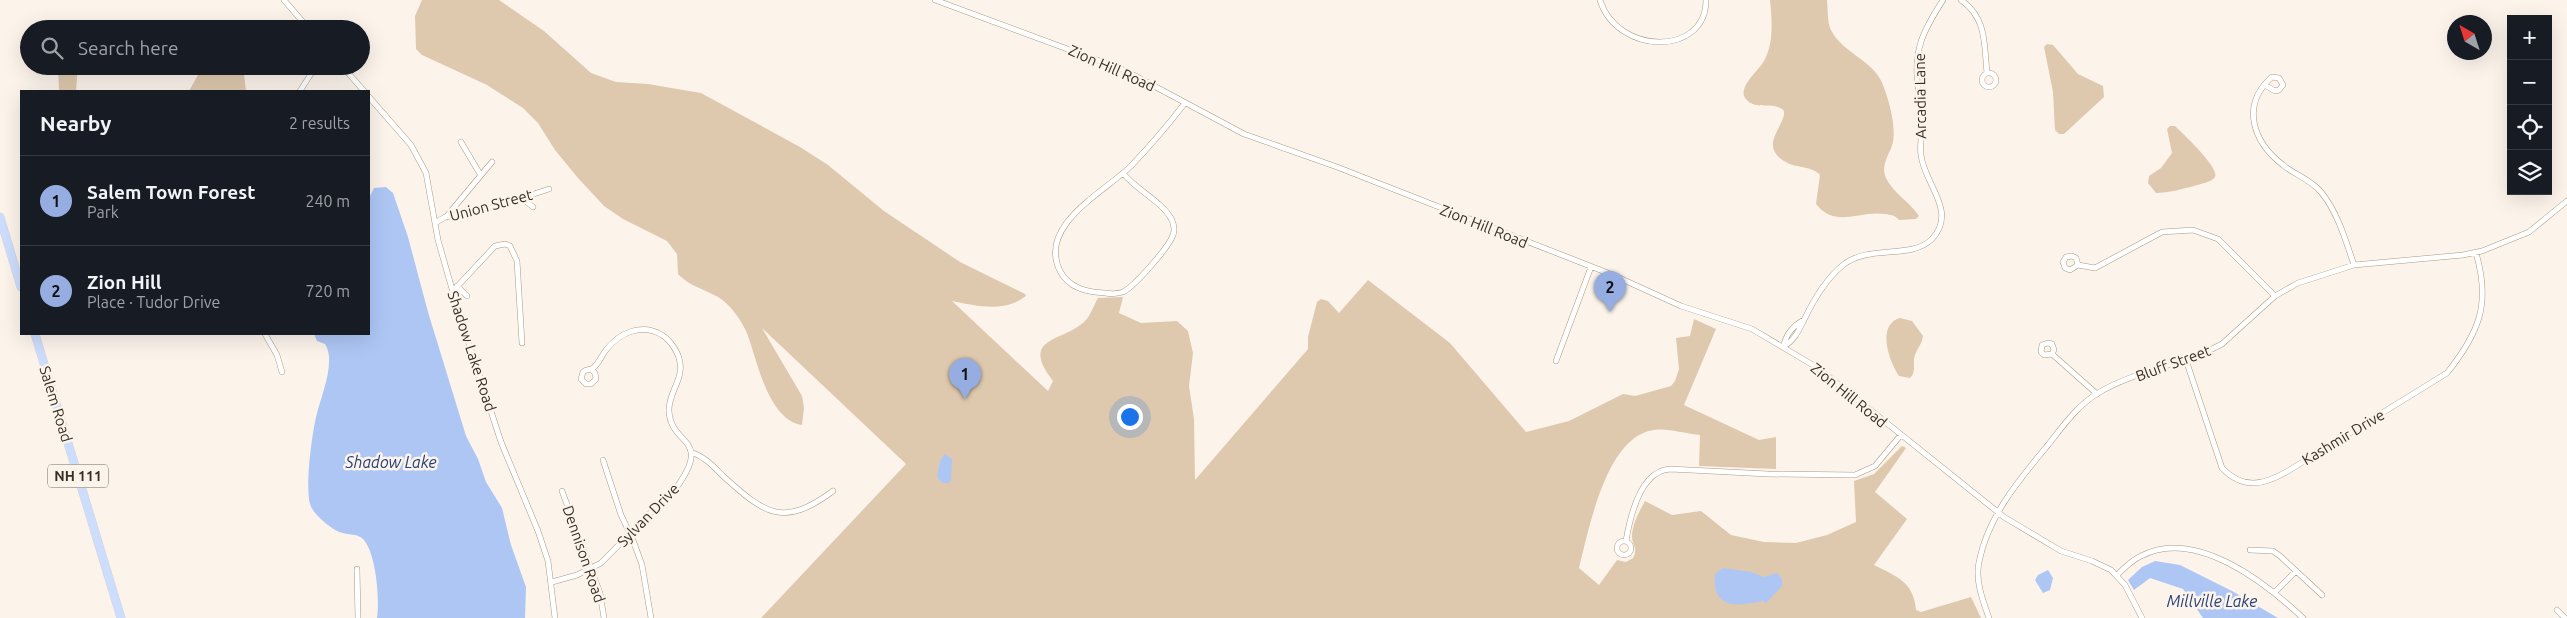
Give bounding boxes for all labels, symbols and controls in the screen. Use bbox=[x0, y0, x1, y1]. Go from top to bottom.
north arrow bbox=[2447, 15, 2492, 60]
map controls bbox=[2507, 15, 2552, 195]
button: + bbox=[2507, 15, 2552, 60]
search box bbox=[20, 20, 370, 75]
icon: search bbox=[38, 34, 66, 62]
text: Search here bbox=[78, 37, 178, 59]
street label: Zion Hill Road bbox=[1066, 41, 1158, 95]
street label: Arcadia Lane bbox=[1911, 53, 1929, 139]
button: − bbox=[2507, 60, 2552, 105]
button: locate bbox=[2507, 105, 2552, 150]
text: Nearby bbox=[40, 111, 111, 135]
text: 2 results bbox=[289, 114, 350, 132]
button: layers bbox=[2507, 150, 2552, 195]
text: Salem Town Forest bbox=[87, 181, 255, 203]
street label: Union Street bbox=[448, 186, 534, 224]
text: 1 bbox=[51, 192, 61, 210]
text: 240 m bbox=[305, 192, 350, 210]
street label: Zion Hill Road bbox=[1438, 201, 1530, 251]
text: Park bbox=[87, 203, 119, 221]
text: Zion Hill bbox=[87, 271, 161, 293]
pin: 2 bbox=[1594, 271, 1626, 312]
text: 2 bbox=[51, 282, 61, 300]
text: 720 m bbox=[305, 282, 350, 300]
street label: Shadow Lake Road bbox=[444, 289, 500, 413]
text: Place · Tudor Drive bbox=[87, 293, 220, 311]
street label: Bluff Street bbox=[2133, 342, 2213, 384]
pin: 1 bbox=[949, 358, 981, 399]
street label: Zion Hill Road bbox=[1808, 359, 1890, 431]
street label: Salem Road bbox=[36, 364, 76, 444]
your location bbox=[1117, 404, 1143, 430]
street label: Kashmir Drive bbox=[2299, 406, 2387, 468]
water label: Shadow Lake bbox=[344, 453, 437, 471]
road number: NH 111 bbox=[48, 464, 108, 488]
street label: Sylvan Drive bbox=[614, 480, 682, 550]
street label: Dennison Road bbox=[559, 503, 609, 605]
water label: Millville Lake bbox=[2167, 592, 2257, 610]

